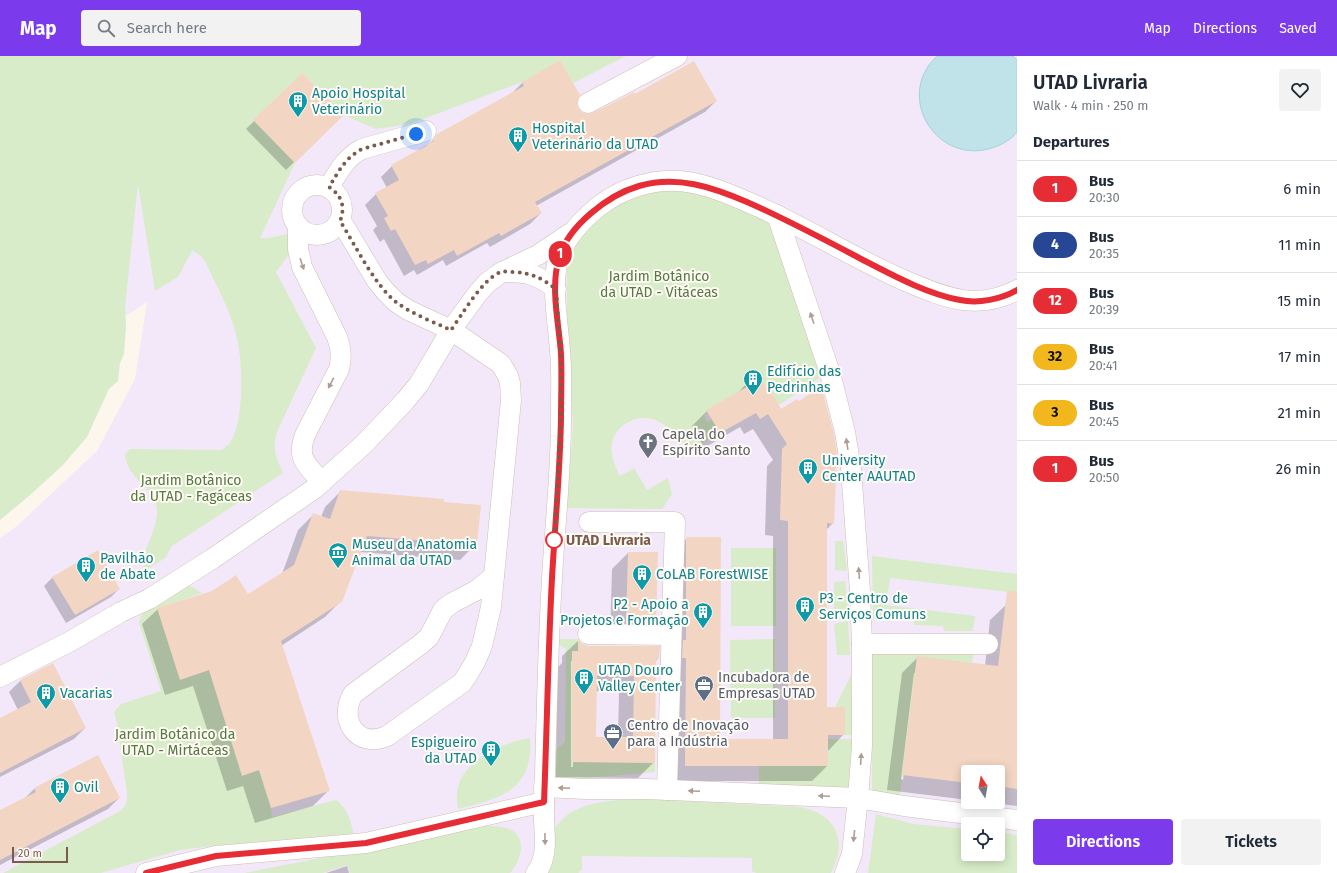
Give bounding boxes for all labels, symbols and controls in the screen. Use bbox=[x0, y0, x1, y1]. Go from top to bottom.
search box bbox=[81, 10, 361, 46]
text: Map bbox=[20, 17, 57, 40]
icon: search bbox=[95, 17, 117, 39]
text: Search here bbox=[127, 19, 207, 37]
text: Map bbox=[1144, 20, 1171, 37]
text: Directions bbox=[1193, 20, 1257, 37]
text: Saved bbox=[1279, 20, 1317, 37]
button: heart bbox=[1279, 69, 1321, 111]
text: UTAD Livraria bbox=[1033, 71, 1148, 94]
place label: Apoio Hospital Veterinário bbox=[312, 85, 405, 118]
building icon: Apoio Hospital Veterinário bbox=[287, 90, 309, 118]
text: Walk · 4 min · 250 m bbox=[1033, 98, 1148, 113]
place label: Hospital Veterinário da UTAD bbox=[532, 120, 659, 153]
your location bbox=[406, 124, 426, 144]
building icon: Hospital Veterinário da UTAD bbox=[507, 125, 529, 153]
text: Departures bbox=[1033, 133, 1110, 151]
text: Bus bbox=[1089, 172, 1114, 190]
text: 1 bbox=[1052, 180, 1058, 197]
text: 6 min bbox=[1283, 180, 1321, 198]
text: 20:30 bbox=[1089, 190, 1120, 205]
text: Bus bbox=[1089, 228, 1114, 246]
text: 4 bbox=[1051, 236, 1059, 253]
text: 11 min bbox=[1278, 236, 1321, 254]
line badge: 1 bbox=[547, 241, 573, 267]
text: 1 bbox=[557, 245, 563, 262]
text: 20:35 bbox=[1089, 246, 1119, 261]
one-way arrow bbox=[299, 259, 305, 271]
park label: Jardim Botânico da UTAD - Vitáceas bbox=[600, 268, 718, 301]
text: Bus bbox=[1089, 284, 1114, 302]
text: 12 bbox=[1048, 292, 1062, 309]
text: 15 min bbox=[1277, 292, 1321, 310]
text: 20:39 bbox=[1089, 302, 1119, 317]
one-way arrow bbox=[809, 312, 815, 324]
text: Bus bbox=[1089, 340, 1114, 358]
text: 32 bbox=[1048, 348, 1062, 365]
text: 17 min bbox=[1278, 348, 1321, 366]
text: 20:41 bbox=[1089, 358, 1118, 373]
place label: Edifício das Pedrinhas bbox=[767, 363, 841, 396]
building icon: Edifício das Pedrinhas bbox=[742, 368, 764, 396]
one-way arrow bbox=[328, 378, 334, 389]
text: Bus bbox=[1089, 396, 1114, 414]
text: 3 bbox=[1051, 404, 1059, 421]
text: 21 min bbox=[1278, 404, 1321, 422]
text: 20:45 bbox=[1089, 414, 1119, 429]
place label: Capela do Espírito Santo bbox=[662, 426, 751, 459]
church icon: Capela do Espírito Santo bbox=[637, 431, 659, 459]
one-way arrow bbox=[844, 437, 850, 450]
place label: University Center AAUTAD bbox=[822, 452, 916, 485]
text: Bus bbox=[1089, 452, 1114, 470]
building icon: University Center AAUTAD bbox=[797, 457, 819, 485]
text: 1 bbox=[1052, 460, 1058, 477]
text: 26 min bbox=[1276, 460, 1321, 478]
text: 20:50 bbox=[1089, 470, 1120, 485]
park label: Jardim Botânico da UTAD - Fagáceas bbox=[130, 472, 252, 505]
marker: UTAD Livraria bbox=[545, 531, 563, 549]
place label: UTAD Livraria bbox=[566, 532, 651, 549]
place label: Museu da Anatomia Animal da UTAD bbox=[352, 536, 477, 569]
museum icon: Museu da Anatomia Animal da UTAD bbox=[327, 541, 349, 569]
place label: Pavilhão de Abate bbox=[100, 550, 156, 583]
building icon: Pavilhão de Abate bbox=[75, 555, 97, 583]
building icon: CoLAB ForestWISE bbox=[631, 563, 653, 591]
place label: CoLAB ForestWISE bbox=[656, 566, 769, 583]
one-way arrow bbox=[856, 567, 863, 579]
place label: P3 - Centro de Serviços Comuns bbox=[819, 590, 926, 623]
building icon: P3 - Centro de Serviços Comuns bbox=[794, 595, 816, 623]
place label: P2 - Apoio a Projetos e Formação bbox=[560, 596, 689, 629]
building icon: P2 - Apoio a Projetos e Formação bbox=[692, 601, 714, 629]
place label: UTAD Douro Valley Center bbox=[598, 662, 681, 695]
building icon: UTAD Douro Valley Center bbox=[573, 667, 595, 695]
place label: Incubadora de Empresas UTAD bbox=[718, 669, 815, 702]
office icon: Incubadora de Empresas UTAD bbox=[693, 674, 715, 702]
building icon: Vacarias bbox=[35, 682, 57, 710]
place label: Vacarias bbox=[60, 685, 113, 702]
place label: Centro de Inovação para a Indústria bbox=[627, 717, 749, 750]
office icon: Centro de Inovação para a Indústria bbox=[602, 722, 624, 750]
park label: Jardim Botânico da UTAD - Mirtáceas bbox=[115, 726, 235, 759]
place label: Espigueiro da UTAD bbox=[411, 734, 477, 767]
building icon: Espigueiro da UTAD bbox=[480, 739, 502, 767]
one-way arrow bbox=[857, 753, 864, 765]
north arrow bbox=[961, 765, 1005, 809]
map controls bbox=[961, 765, 1005, 861]
building icon: Ovil bbox=[49, 776, 71, 804]
place label: Ovil bbox=[74, 779, 99, 796]
one-way arrow bbox=[557, 785, 570, 791]
one-way arrow bbox=[688, 787, 700, 794]
one-way arrow bbox=[818, 793, 830, 800]
button: locate bbox=[961, 817, 1005, 861]
button: Directions bbox=[1033, 819, 1173, 865]
button: Tickets bbox=[1181, 819, 1321, 865]
one-way arrow bbox=[851, 830, 857, 842]
one-way arrow bbox=[541, 833, 548, 845]
scale bar bbox=[12, 845, 68, 864]
text: 20 m bbox=[18, 847, 42, 860]

